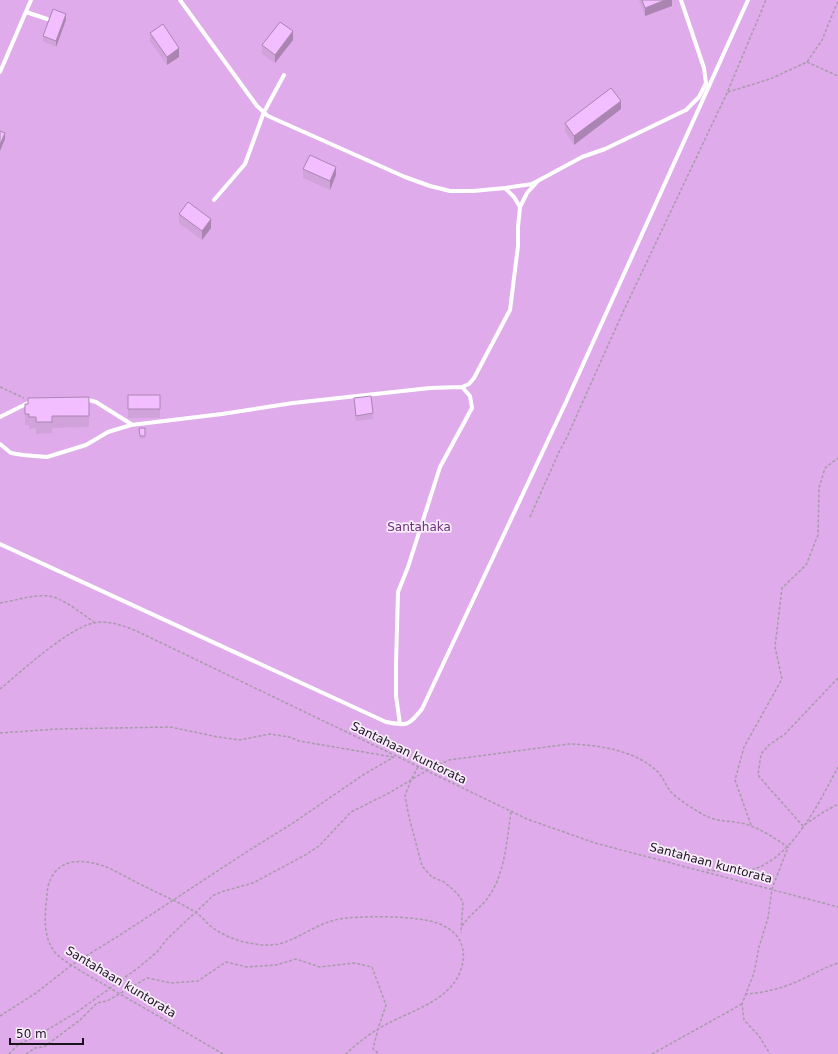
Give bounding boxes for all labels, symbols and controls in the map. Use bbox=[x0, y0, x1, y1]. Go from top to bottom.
park label: Santahaka bbox=[387, 520, 451, 534]
street label: Santahaan kuntorata bbox=[349, 719, 469, 787]
street label: Santahaan kuntorata bbox=[648, 840, 774, 886]
street label: Santahaan kuntorata bbox=[63, 943, 179, 1021]
scale bar bbox=[10, 1020, 83, 1046]
text: 50 m bbox=[16, 1027, 47, 1041]

